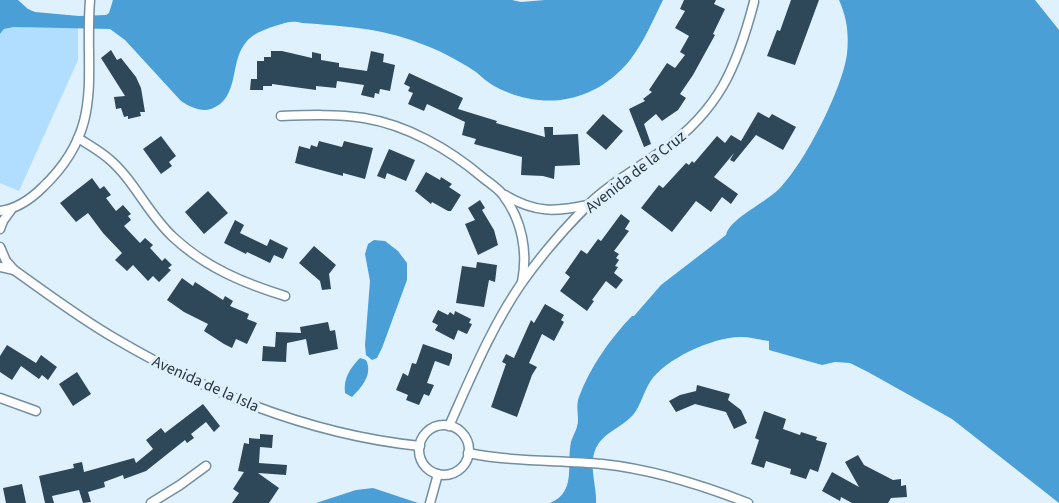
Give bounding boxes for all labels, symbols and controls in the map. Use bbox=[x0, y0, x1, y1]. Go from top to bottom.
street label: Avenida de la Cruz bbox=[581, 125, 691, 218]
street label: Avenida de la Isla bbox=[149, 350, 263, 417]

